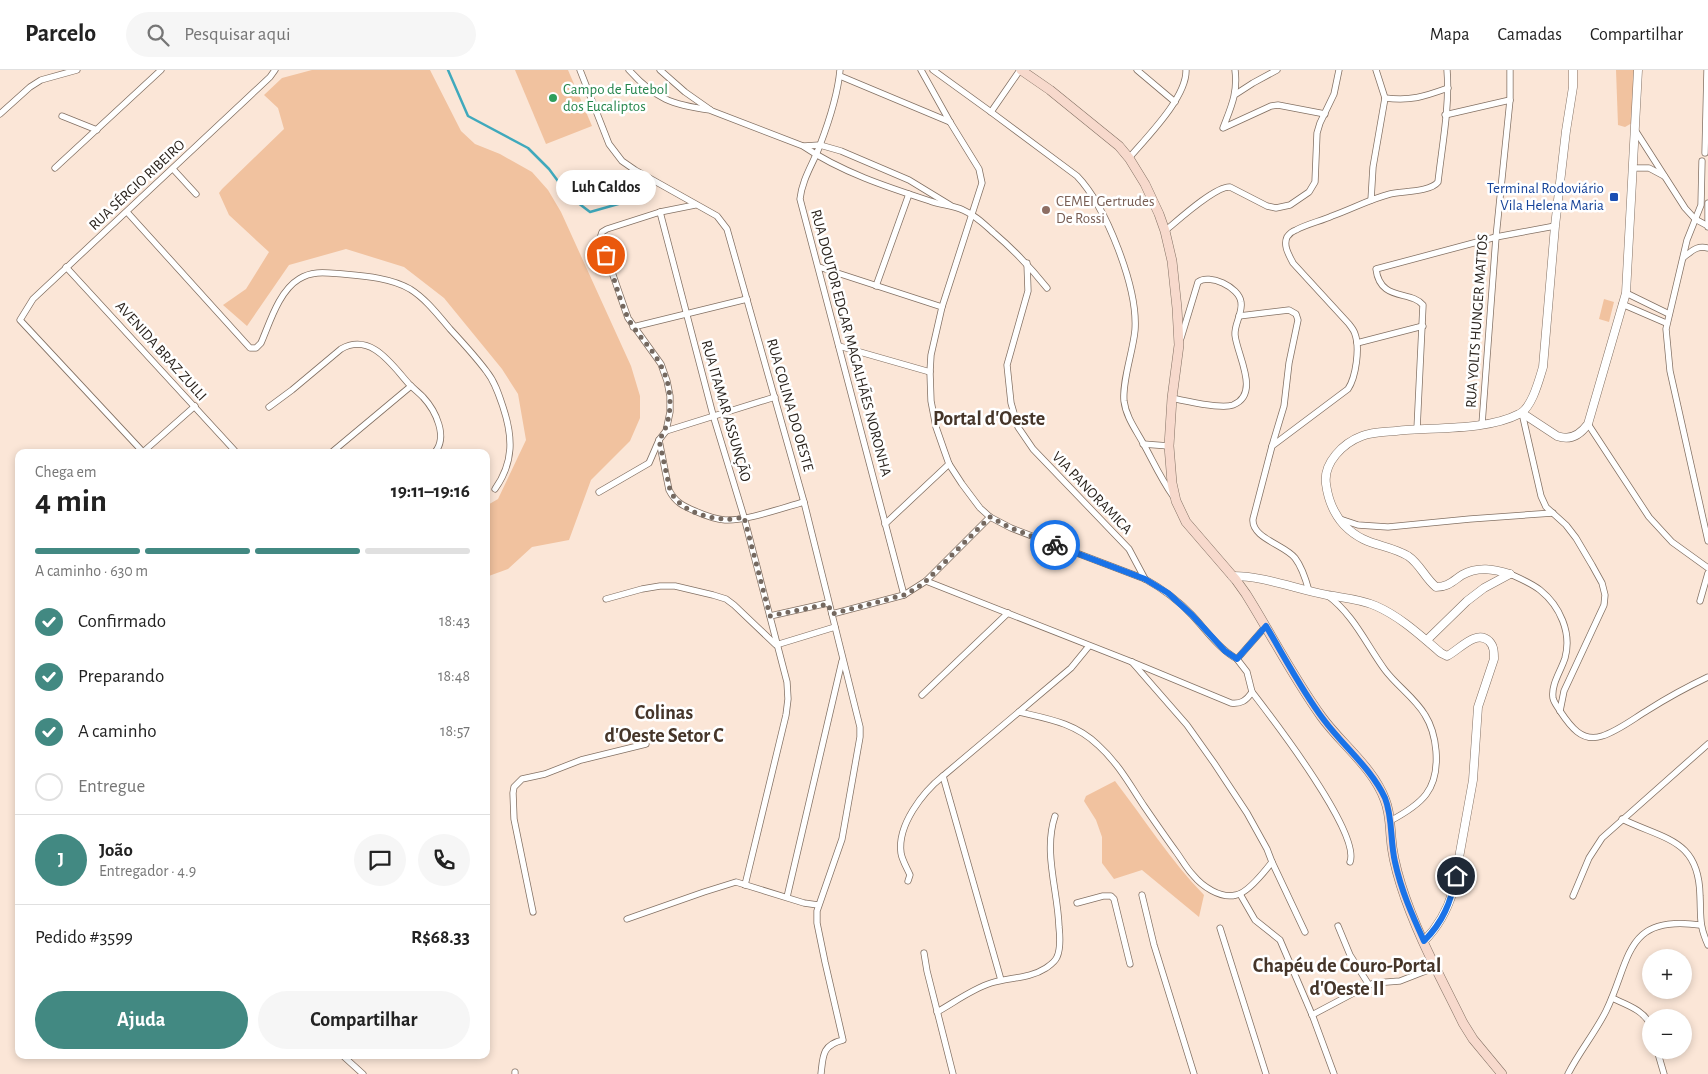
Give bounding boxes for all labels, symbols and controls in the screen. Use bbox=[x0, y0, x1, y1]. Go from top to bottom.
search box bbox=[126, 12, 476, 57]
icon: search bbox=[144, 21, 172, 49]
text: Parcelo bbox=[25, 22, 96, 46]
text: Pesquisar aqui bbox=[184, 25, 291, 44]
text: Mapa bbox=[1430, 26, 1469, 44]
text: Camadas bbox=[1497, 26, 1562, 44]
text: Compartilhar bbox=[1590, 26, 1683, 44]
place label: Campo de Futebol dos Eucaliptos bbox=[563, 82, 668, 114]
marker: Campo de Futebol dos Eucaliptos bbox=[547, 92, 559, 104]
street label: RUA SÉRGIO RIBEIRO bbox=[85, 135, 188, 233]
callout: Luh Caldos bbox=[556, 170, 656, 205]
text: Luh Caldos bbox=[572, 179, 640, 195]
place label: Terminal Rodoviário Vila Helena Maria bbox=[1487, 181, 1604, 213]
marker: Terminal Rodoviário Vila Helena Maria bbox=[1608, 191, 1620, 203]
place label: CEMEI Gertrudes De Rossi bbox=[1056, 194, 1155, 226]
marker: CEMEI Gertrudes De Rossi bbox=[1040, 204, 1052, 216]
street label: RUA DOUTOR EDGAR MAGALHÃES NORONHA bbox=[808, 208, 895, 478]
street label: RUA YOLTS HUNGER MATTOS bbox=[1463, 233, 1491, 409]
pin bbox=[585, 234, 627, 276]
icon: bag bbox=[592, 241, 620, 269]
street label: AVENIDA BRAZ ZULLI bbox=[113, 298, 209, 404]
street label: RUA COLINA DO OESTE bbox=[764, 337, 816, 473]
street label: RUA ITAMAR ASSUNÇÃO bbox=[699, 338, 754, 484]
district label: Portal d'Oeste bbox=[933, 409, 1045, 429]
street label: VIA PANORAMICA bbox=[1049, 449, 1135, 537]
text: Chega em bbox=[35, 464, 97, 480]
text: 19:11–19:16 bbox=[391, 482, 470, 501]
text: 4 min bbox=[35, 485, 107, 517]
courier bbox=[1030, 520, 1080, 570]
icon: bike bbox=[1041, 531, 1069, 559]
text: A caminho · 630 m bbox=[35, 563, 148, 579]
icon: check bbox=[35, 608, 63, 636]
text: Confirmado bbox=[78, 612, 166, 631]
text: 18:43 bbox=[439, 613, 470, 629]
icon: check bbox=[35, 663, 63, 691]
text: Preparando bbox=[78, 667, 164, 686]
text: 18:48 bbox=[438, 668, 470, 684]
district label: Colinas d'Oeste Setor C bbox=[604, 703, 724, 746]
icon: check bbox=[35, 718, 63, 746]
text: A caminho bbox=[78, 722, 157, 741]
text: 18:57 bbox=[440, 723, 470, 739]
text: Entregue bbox=[78, 777, 145, 796]
button: chat bbox=[354, 834, 406, 886]
button: phone bbox=[418, 834, 470, 886]
text: João bbox=[99, 841, 133, 860]
text: J bbox=[58, 850, 64, 869]
pin bbox=[1435, 855, 1477, 897]
icon: home bbox=[1442, 862, 1470, 890]
text: Entregador · 4.9 bbox=[99, 863, 196, 879]
text: Pedido #3599 bbox=[35, 928, 133, 947]
text: R$68.33 bbox=[411, 928, 470, 947]
map controls bbox=[1642, 949, 1692, 1059]
button: + bbox=[1642, 949, 1692, 999]
district label: Chapéu de Couro-Portal d'Oeste II bbox=[1253, 956, 1441, 999]
button: Ajuda bbox=[35, 991, 248, 1049]
button: Compartilhar bbox=[258, 991, 470, 1049]
button: − bbox=[1642, 1009, 1692, 1059]

